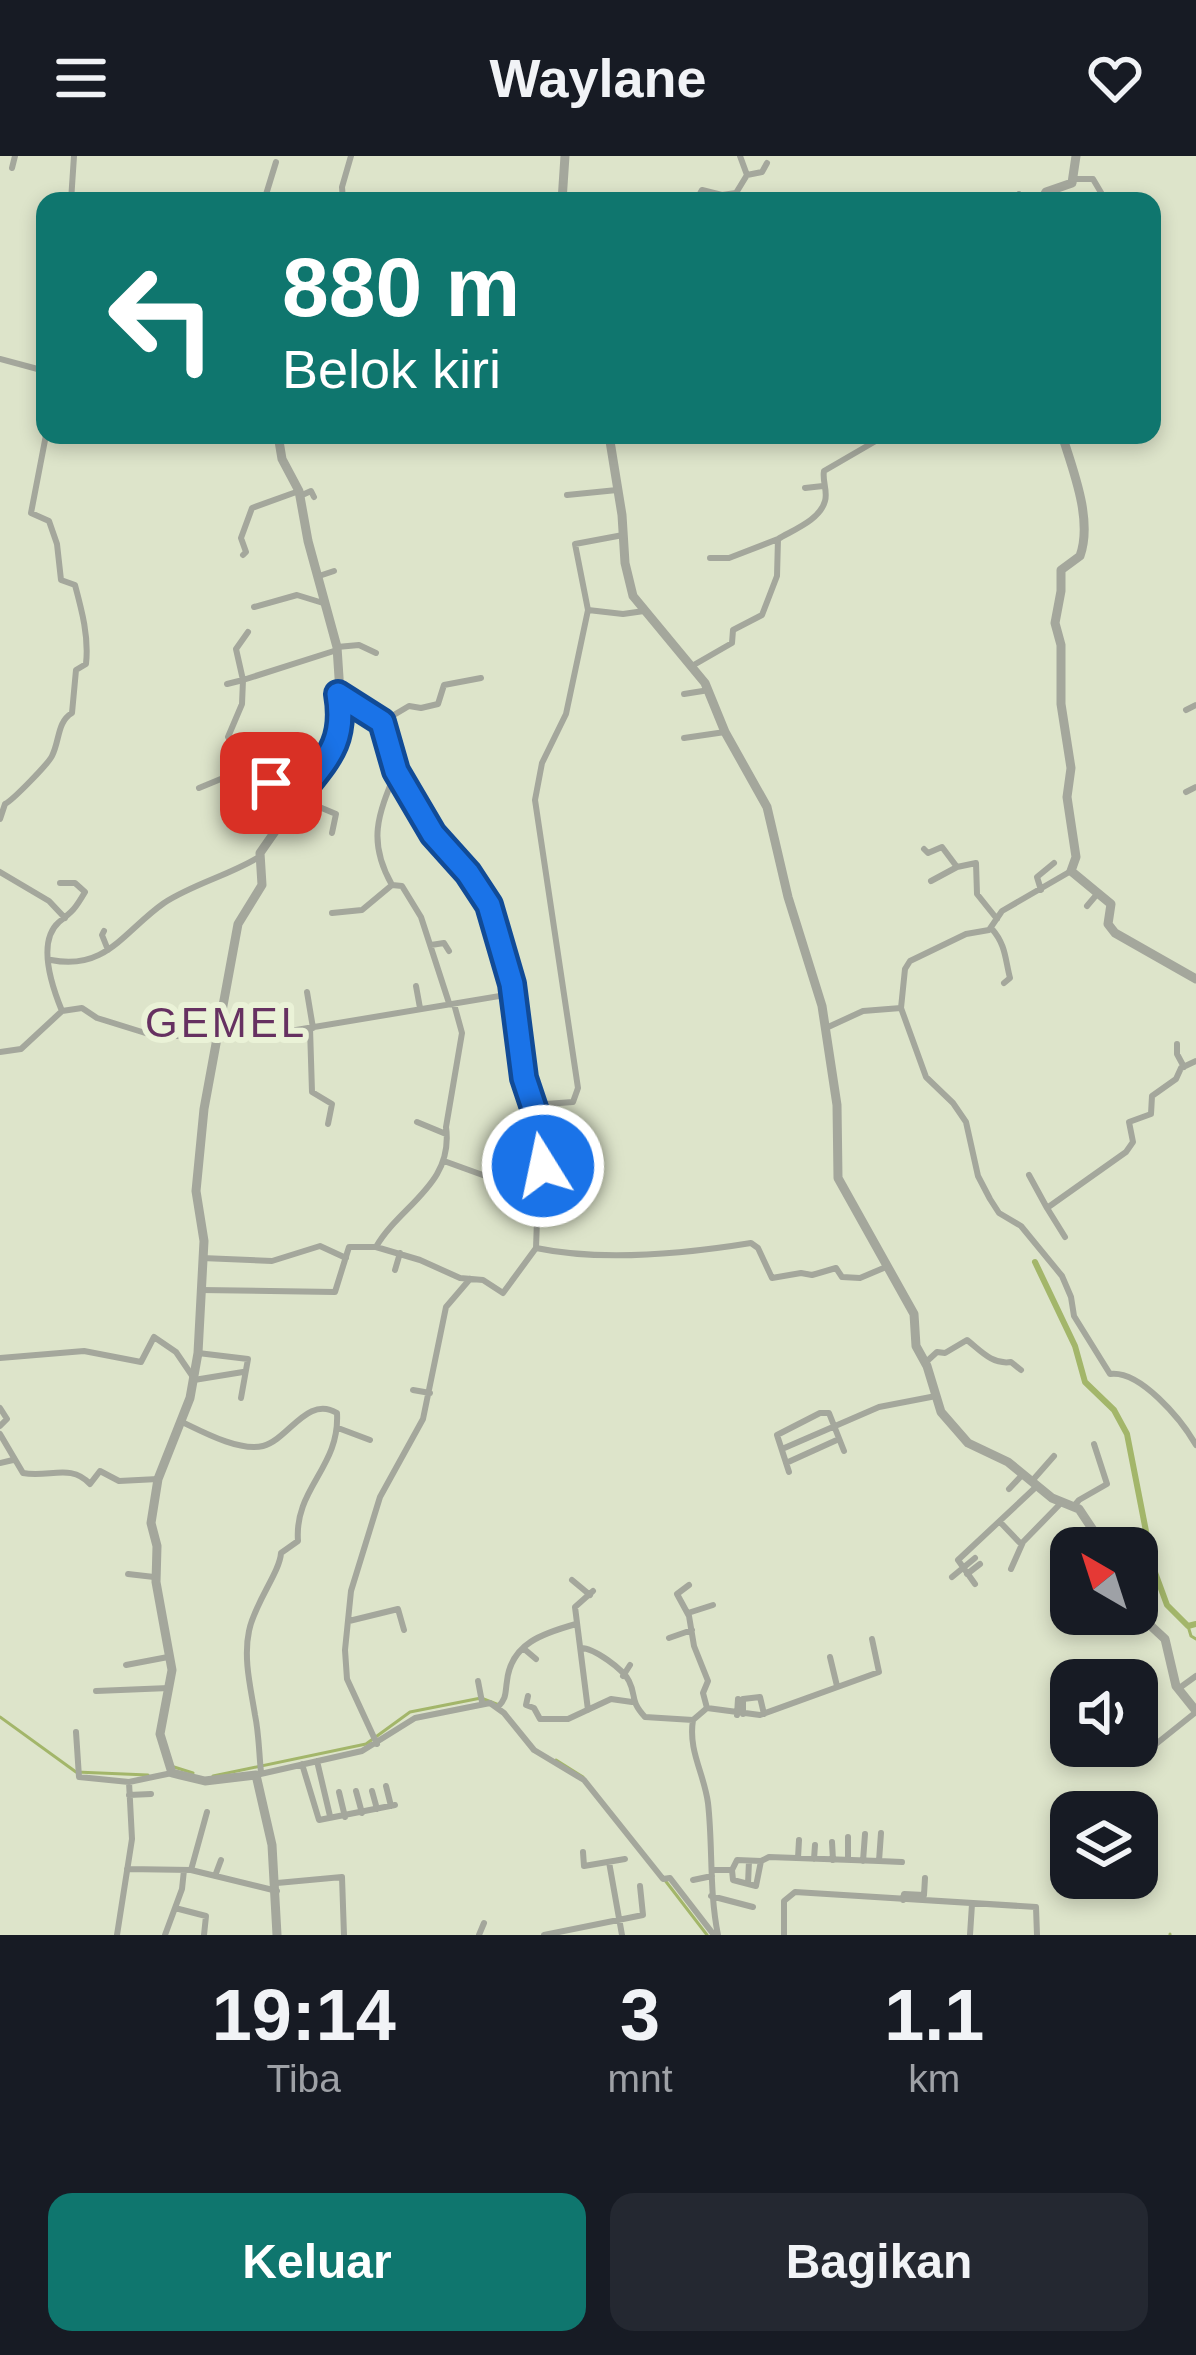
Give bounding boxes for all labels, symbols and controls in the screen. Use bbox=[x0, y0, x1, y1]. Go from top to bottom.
icon: menu bbox=[48, 45, 114, 111]
icon: heart bbox=[1082, 45, 1148, 111]
text: Waylane bbox=[489, 48, 707, 108]
icon: left bbox=[84, 240, 240, 396]
text: 880 m bbox=[282, 240, 520, 334]
text: Belok kiri bbox=[282, 339, 501, 399]
pin bbox=[220, 732, 322, 834]
icon: arrive bbox=[238, 750, 304, 816]
district label: GEMEL bbox=[145, 999, 307, 1046]
position arrow bbox=[480, 1103, 606, 1229]
north arrow bbox=[1050, 1527, 1158, 1635]
map controls bbox=[1050, 1527, 1158, 1899]
button: sound bbox=[1050, 1659, 1158, 1767]
button: layers bbox=[1050, 1791, 1158, 1899]
text: 19:14 bbox=[212, 1975, 396, 2055]
text: 3 bbox=[620, 1975, 660, 2055]
text: 1.1 bbox=[884, 1975, 984, 2055]
text: Tiba bbox=[267, 2057, 341, 2100]
text: mnt bbox=[608, 2057, 673, 2100]
text: km bbox=[908, 2057, 960, 2100]
button: Keluar bbox=[48, 2193, 586, 2331]
button: Bagikan bbox=[610, 2193, 1148, 2331]

